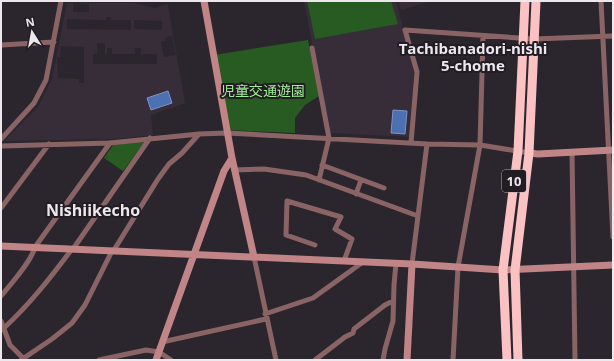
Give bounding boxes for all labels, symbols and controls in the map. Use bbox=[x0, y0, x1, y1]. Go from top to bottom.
north arrow bbox=[12, 12, 52, 52]
text: N bbox=[24, 13, 36, 30]
district label: Tachibanadori-nishi 5-chome bbox=[399, 38, 547, 75]
park label: 児童交通遊園 bbox=[221, 81, 305, 100]
road number: 10 bbox=[502, 170, 526, 192]
district label: Nishiikecho bbox=[46, 199, 140, 221]

